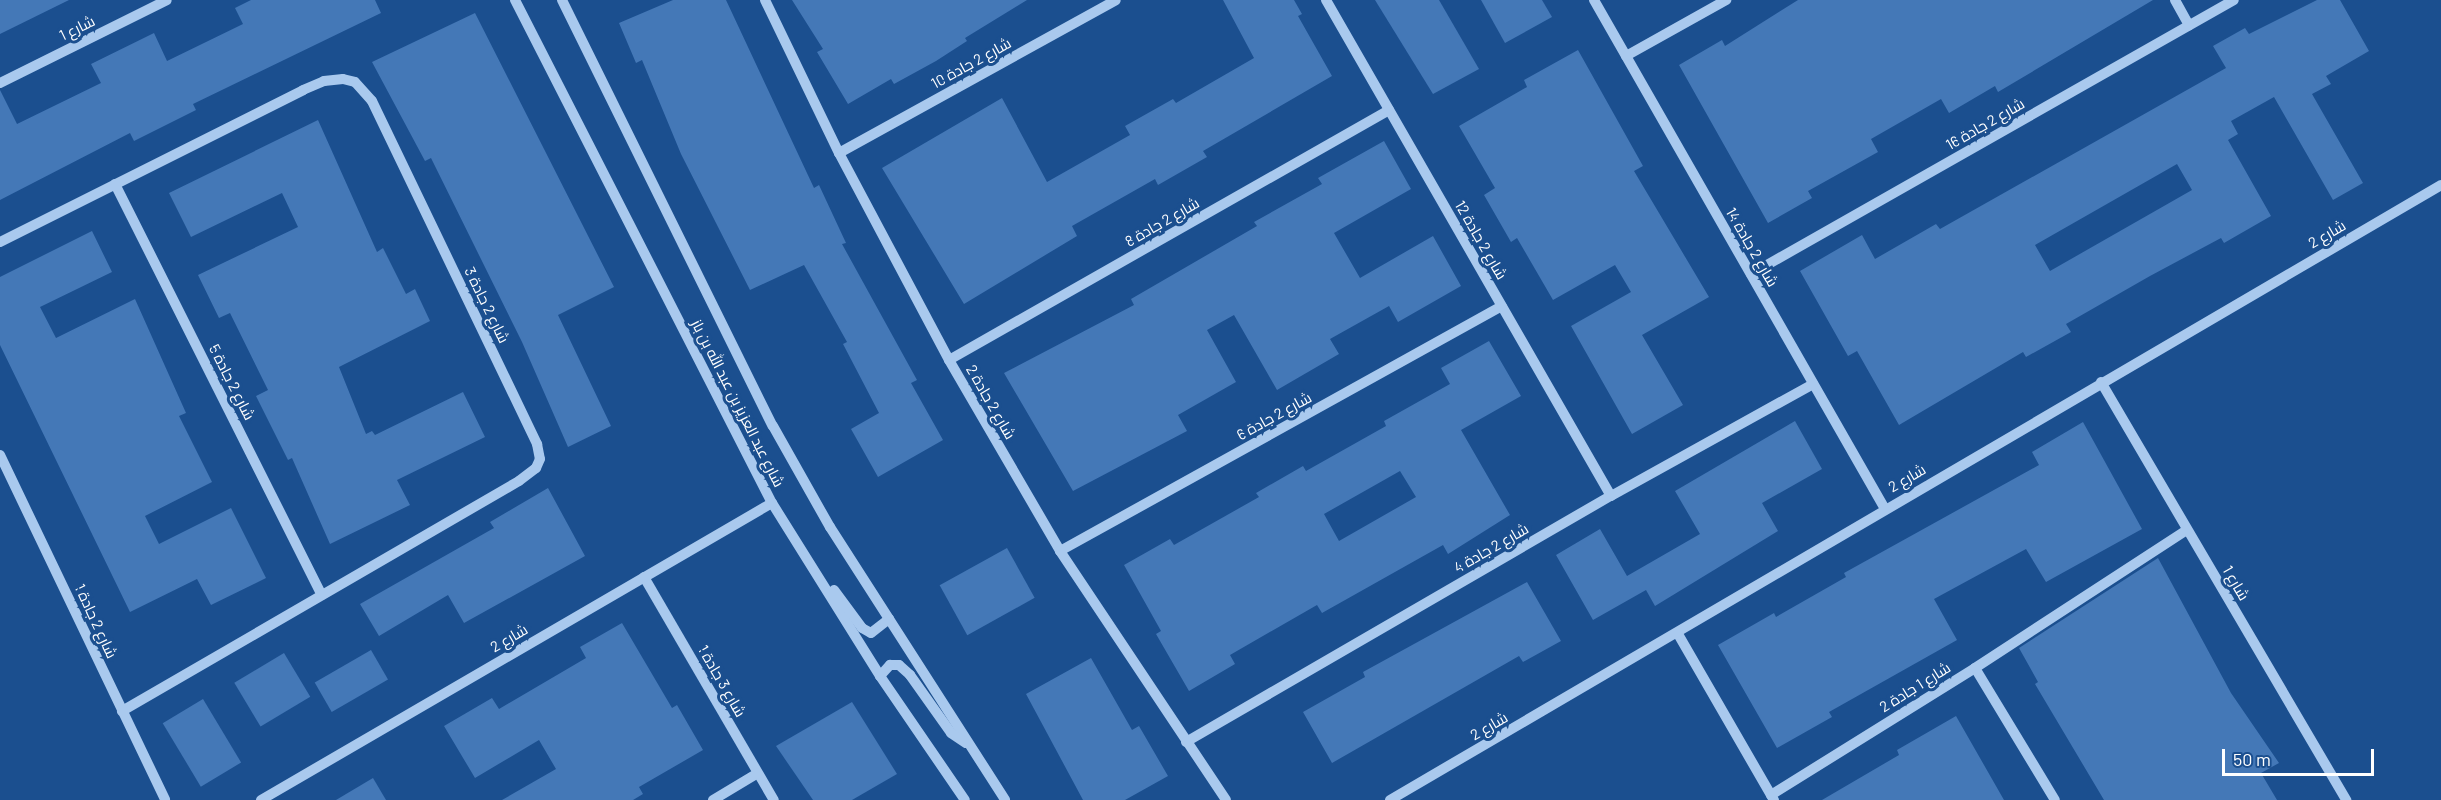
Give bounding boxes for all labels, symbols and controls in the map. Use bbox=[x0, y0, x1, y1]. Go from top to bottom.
street label: شارع 1 bbox=[56, 12, 98, 44]
street label: شارع 2 جادة 10 bbox=[928, 34, 1014, 92]
street label: شارع 2 جادة 16 bbox=[1942, 94, 2028, 154]
street label: شارع 2 جادة 8 bbox=[1122, 194, 1202, 250]
street label: شارع 2 جادة 12 bbox=[1451, 197, 1511, 283]
street label: شارع 2 جادة 14 bbox=[1722, 204, 1782, 290]
street label: شارع 2 bbox=[2305, 216, 2349, 252]
street label: شارع 2 جادة 3 bbox=[461, 264, 513, 346]
street label: شارع عبد العزيز بن عبد الله بن باز bbox=[688, 316, 788, 490]
street label: شارع 2 جادة 5 bbox=[205, 341, 259, 423]
street label: شارع 2 جادة 2 bbox=[962, 362, 1020, 442]
street label: شارع 2 جادة 6 bbox=[1234, 388, 1314, 444]
street label: شارع 2 bbox=[1885, 460, 1929, 496]
street label: شارع 2 جادة 4 bbox=[1451, 519, 1531, 577]
street label: شارع 1 bbox=[2219, 562, 2253, 604]
street label: شارع 2 جادة 1 bbox=[71, 581, 121, 661]
street label: شارع 2 bbox=[487, 620, 531, 656]
street label: شارع 3 جادة 1 bbox=[694, 642, 750, 720]
street label: شارع 1 جادة 2 bbox=[1876, 658, 1954, 716]
street label: شارع 2 bbox=[1467, 708, 1511, 744]
scale bar bbox=[2225, 737, 2376, 775]
text: 50 m bbox=[2233, 748, 2271, 770]

